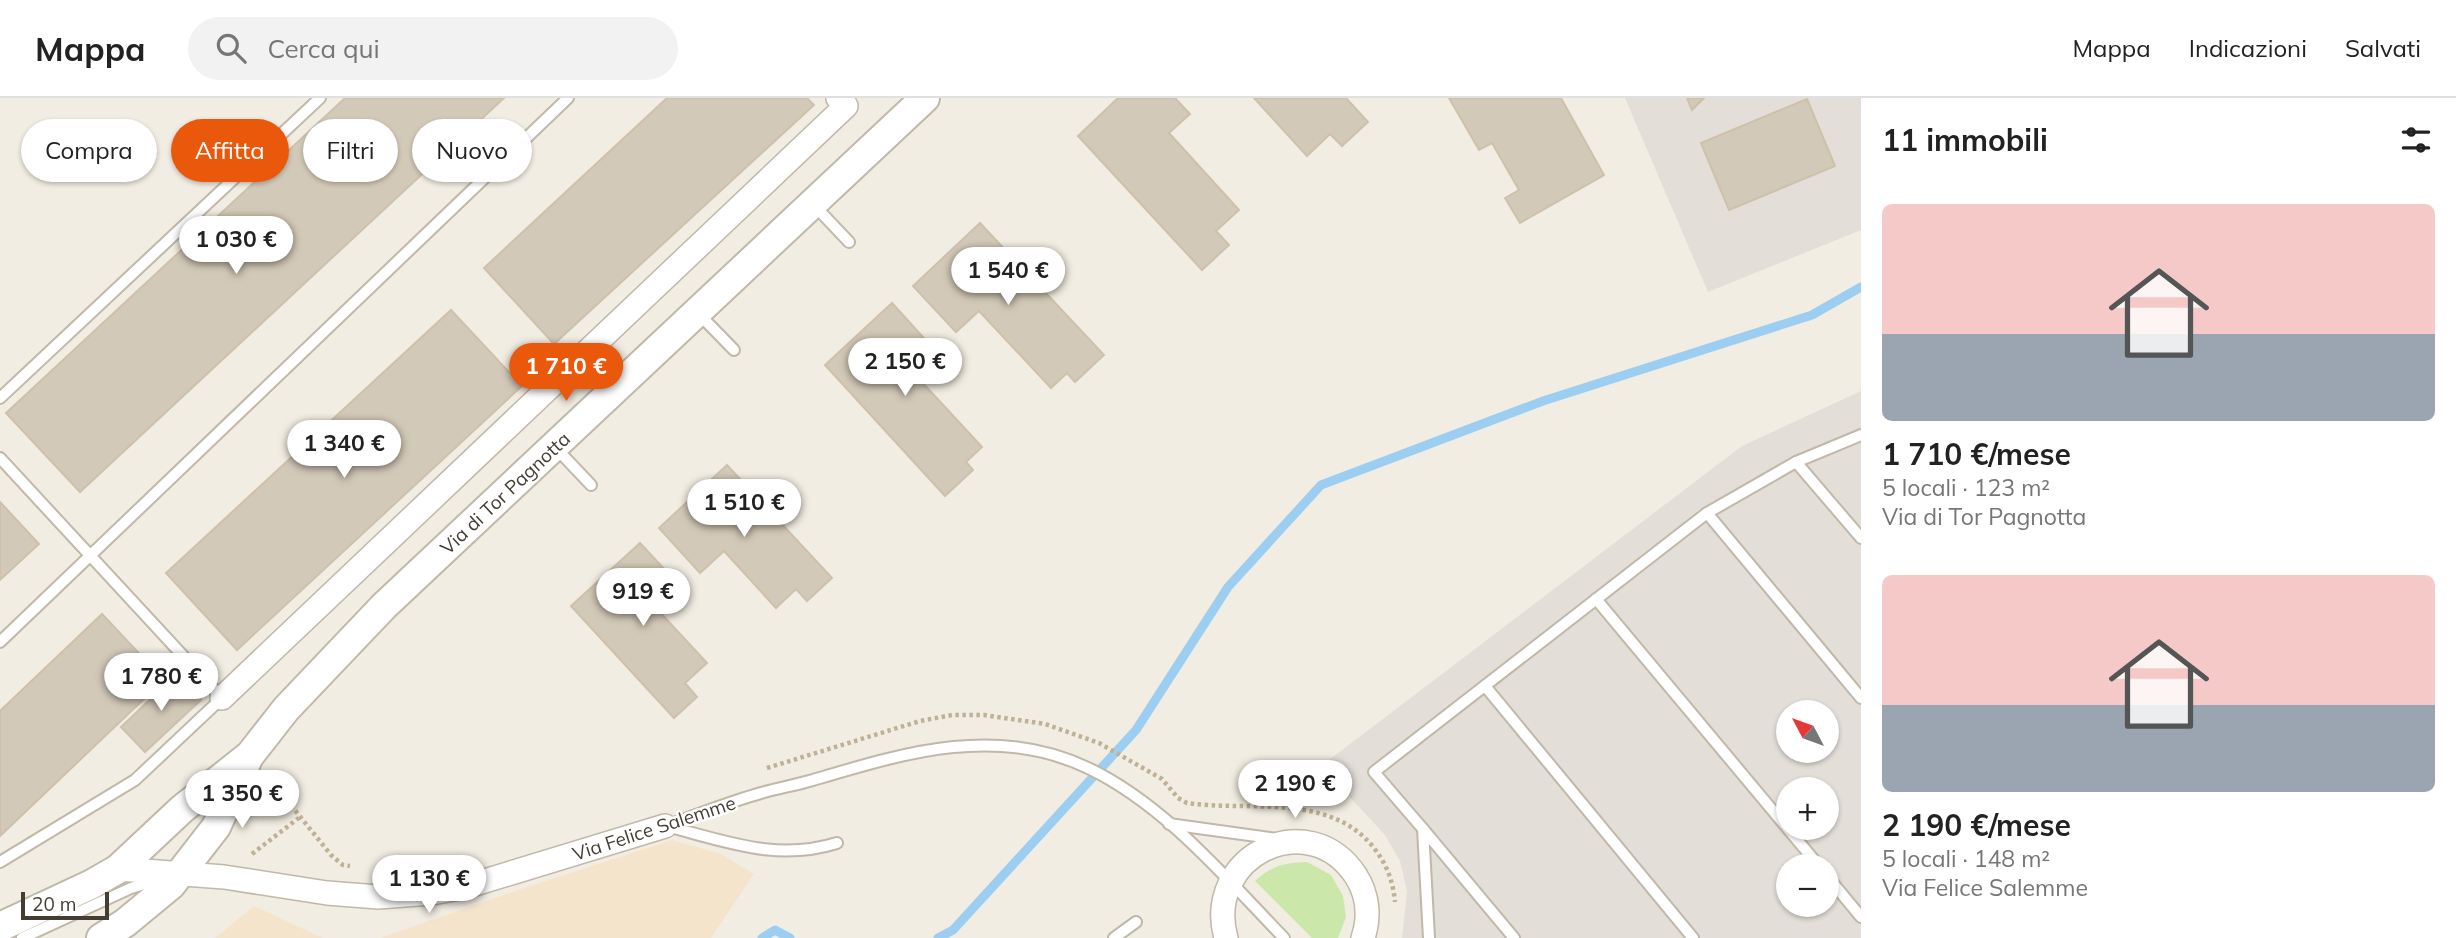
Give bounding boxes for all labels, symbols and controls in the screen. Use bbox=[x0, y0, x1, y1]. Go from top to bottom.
search box bbox=[188, 17, 678, 80]
text: Mappa bbox=[35, 28, 146, 69]
icon: search bbox=[212, 29, 250, 67]
text: Cerca qui bbox=[268, 32, 380, 65]
text: Mappa bbox=[2072, 33, 2151, 63]
text: Indicazioni bbox=[2189, 33, 2307, 63]
text: Salvati bbox=[2345, 33, 2421, 63]
chip: Compra bbox=[21, 119, 157, 182]
chip: Affitta bbox=[171, 119, 289, 182]
chip: Filtri bbox=[303, 119, 398, 182]
chip: Nuovo bbox=[412, 119, 532, 182]
text: 11 immobili bbox=[1882, 121, 2048, 159]
icon: filters bbox=[2397, 121, 2435, 159]
pin: 1 030 € bbox=[171, 216, 301, 276]
text: 1 030 € bbox=[195, 224, 277, 253]
pin: 1 540 € bbox=[943, 248, 1073, 307]
icon: home bbox=[2096, 250, 2222, 376]
text: 1 540 € bbox=[967, 255, 1049, 284]
pin: 2 150 € bbox=[840, 338, 970, 398]
pin: 1 710 € bbox=[501, 344, 631, 403]
text: 2 150 € bbox=[864, 346, 946, 375]
text: 1 710 € bbox=[525, 351, 607, 380]
pin: 1 340 € bbox=[279, 420, 409, 480]
street label: Via di Tor Pagnotta bbox=[435, 427, 575, 559]
text: 1 340 € bbox=[303, 428, 385, 457]
text: 1 710 €/mese bbox=[1882, 435, 2071, 473]
text: 5 locali · 123 m² bbox=[1882, 473, 2050, 502]
pin: 1 510 € bbox=[679, 480, 809, 539]
text: 1 510 € bbox=[703, 487, 785, 516]
text: Via di Tor Pagnotta bbox=[1882, 502, 2086, 531]
pin: 919 € bbox=[594, 568, 692, 628]
text: 919 € bbox=[612, 576, 674, 605]
icon: home bbox=[2096, 621, 2222, 747]
pin: 1 780 € bbox=[96, 654, 226, 713]
text: 1 780 € bbox=[120, 661, 202, 690]
north arrow bbox=[1776, 700, 1839, 763]
map controls bbox=[1776, 700, 1839, 917]
pin: 2 190 € bbox=[1230, 760, 1360, 820]
text: 2 190 € bbox=[1254, 768, 1336, 797]
pin: 1 350 € bbox=[177, 770, 307, 830]
button: + bbox=[1776, 777, 1839, 840]
text: 1 350 € bbox=[201, 778, 283, 807]
street label: Via Felice Salemme bbox=[569, 790, 739, 866]
text: 2 190 €/mese bbox=[1882, 806, 2071, 844]
text: 5 locali · 148 m² bbox=[1882, 844, 2050, 873]
button: − bbox=[1776, 854, 1839, 917]
pin: 1 130 € bbox=[364, 856, 494, 915]
text: 1 130 € bbox=[388, 863, 470, 892]
text: Via Felice Salemme bbox=[1882, 873, 2088, 902]
scale bar bbox=[21, 889, 108, 921]
text: 20 m bbox=[32, 892, 76, 916]

